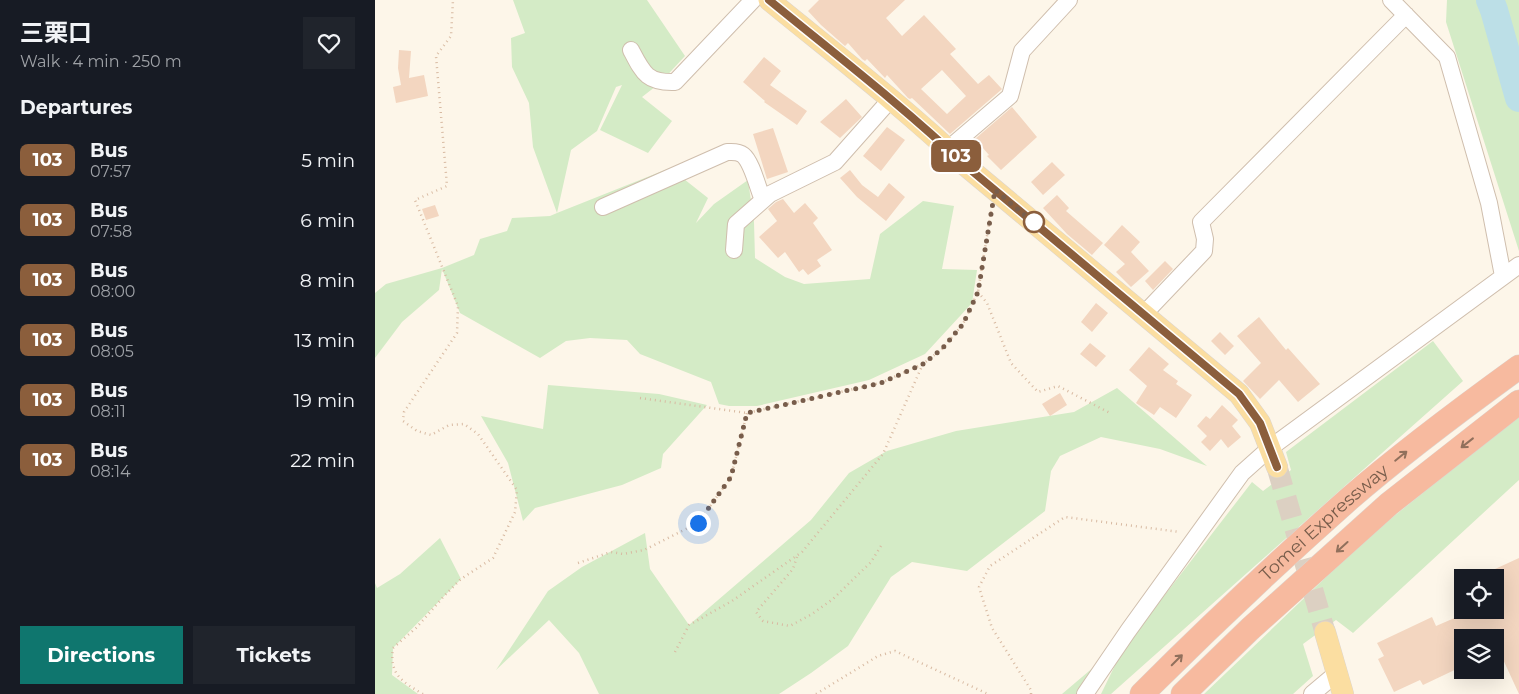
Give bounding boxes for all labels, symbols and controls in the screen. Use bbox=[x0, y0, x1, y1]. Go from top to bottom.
button: heart bbox=[303, 17, 355, 69]
text: 三栗口 bbox=[20, 18, 92, 47]
text: Walk · 4 min · 250 m bbox=[20, 52, 182, 71]
text: Departures bbox=[20, 96, 132, 119]
text: Bus bbox=[90, 139, 128, 162]
line badge: 103 bbox=[927, 140, 985, 172]
text: 103 bbox=[941, 145, 971, 167]
text: 103 bbox=[33, 149, 62, 171]
text: 5 min bbox=[301, 149, 355, 172]
text: 07:57 bbox=[90, 162, 131, 181]
text: Bus bbox=[90, 199, 128, 222]
text: 103 bbox=[33, 209, 62, 231]
text: 6 min bbox=[300, 209, 355, 232]
unlabelled marker bbox=[1023, 211, 1045, 233]
text: 07:58 bbox=[90, 222, 132, 241]
text: Bus bbox=[90, 259, 128, 282]
text: 103 bbox=[33, 269, 62, 291]
text: 8 min bbox=[300, 269, 355, 292]
text: 08:00 bbox=[90, 282, 135, 301]
text: Bus bbox=[90, 319, 128, 342]
text: 103 bbox=[33, 329, 62, 351]
text: 13 min bbox=[294, 329, 355, 352]
text: 08:05 bbox=[90, 342, 134, 361]
text: Bus bbox=[90, 379, 128, 402]
text: 103 bbox=[33, 389, 62, 411]
text: 19 min bbox=[293, 389, 355, 412]
text: 08:11 bbox=[90, 402, 126, 421]
one-way arrow bbox=[1460, 437, 1473, 448]
text: Bus bbox=[90, 439, 128, 462]
text: 103 bbox=[33, 449, 62, 471]
text: 22 min bbox=[290, 449, 355, 472]
one-way arrow bbox=[1394, 451, 1407, 462]
street label: Tomei Expressway bbox=[1255, 460, 1393, 586]
text: 08:14 bbox=[90, 462, 131, 481]
your location bbox=[686, 511, 711, 536]
one-way arrow bbox=[1335, 541, 1348, 552]
map controls bbox=[1454, 569, 1504, 679]
button: locate bbox=[1454, 569, 1504, 619]
button: Directions bbox=[20, 626, 183, 684]
button: Tickets bbox=[193, 626, 355, 684]
button: layers bbox=[1454, 629, 1504, 679]
one-way arrow bbox=[1171, 653, 1183, 666]

